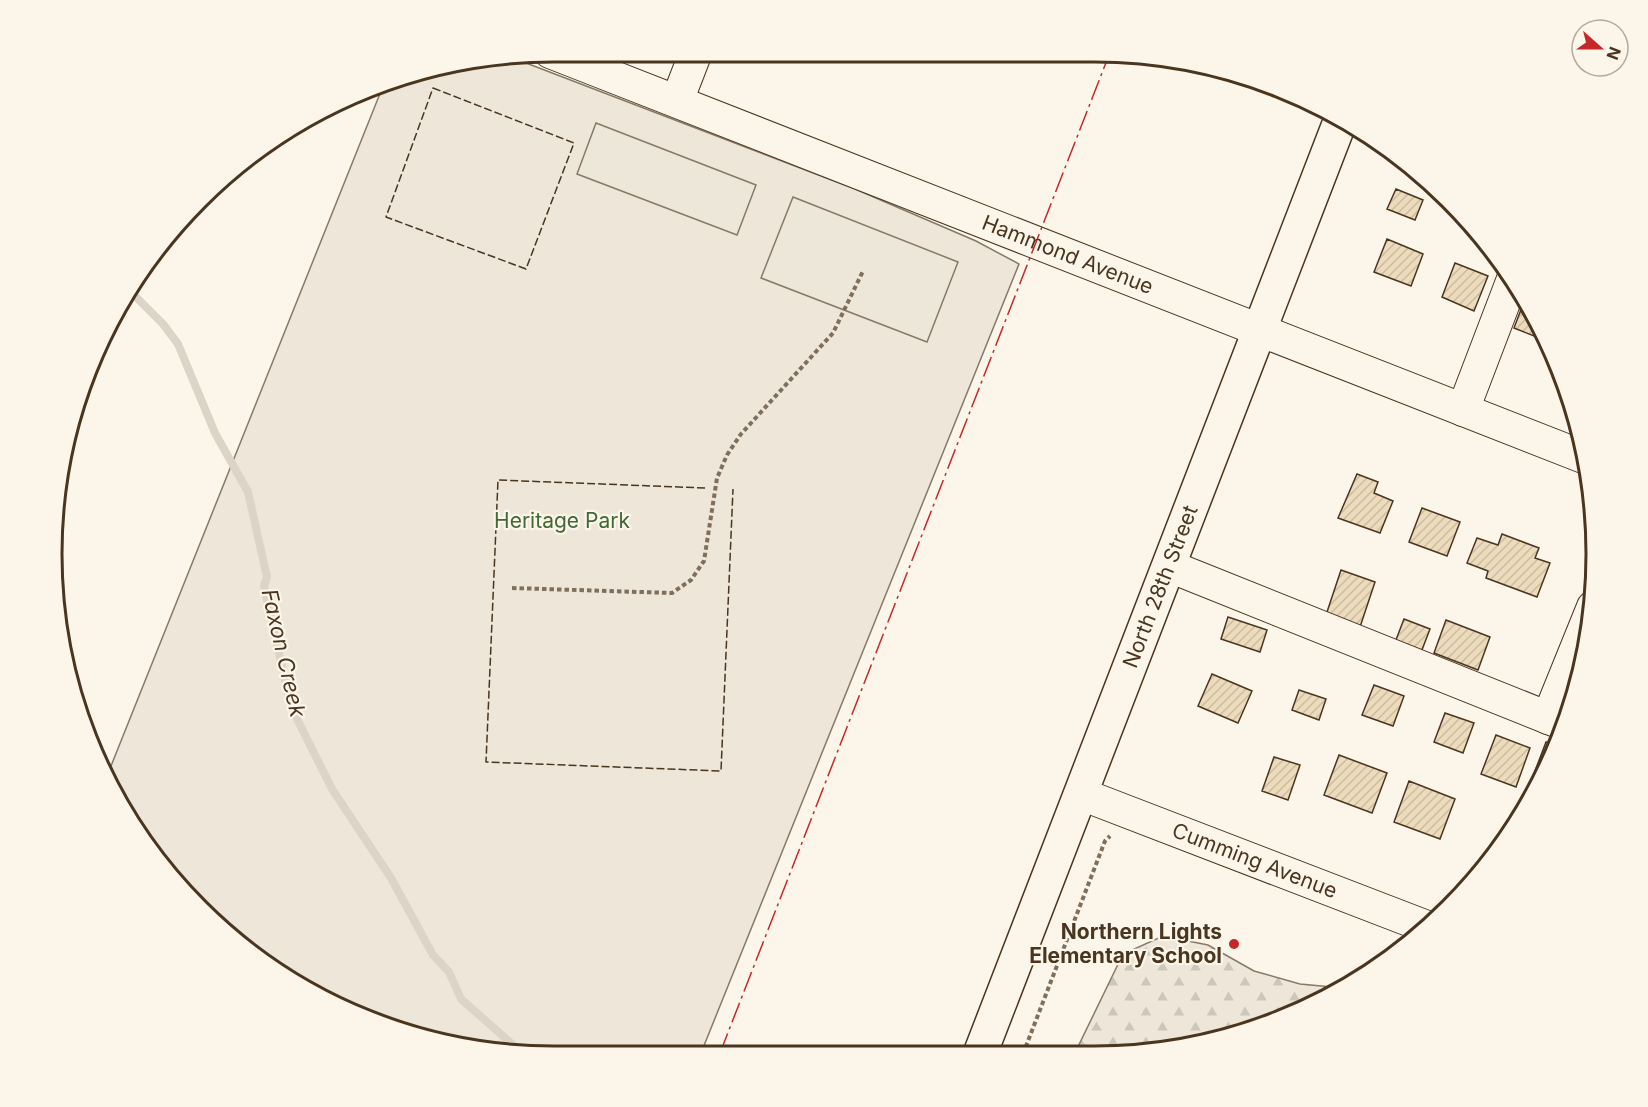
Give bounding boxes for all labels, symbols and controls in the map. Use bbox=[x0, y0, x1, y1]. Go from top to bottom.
north arrow bbox=[1570, 18, 1630, 78]
text: N bbox=[1602, 44, 1626, 63]
street label: Hammond Avenue bbox=[979, 210, 1157, 299]
street label: North 28th Street bbox=[1117, 502, 1203, 671]
park label: Heritage Park bbox=[494, 508, 630, 533]
water label: Faxon Creek bbox=[257, 586, 312, 721]
street label: Cumming Avenue bbox=[1169, 817, 1341, 903]
place label: Northern Lights Elementary School bbox=[1029, 919, 1222, 968]
marker: Northern Lights Elementary School bbox=[1227, 937, 1241, 951]

